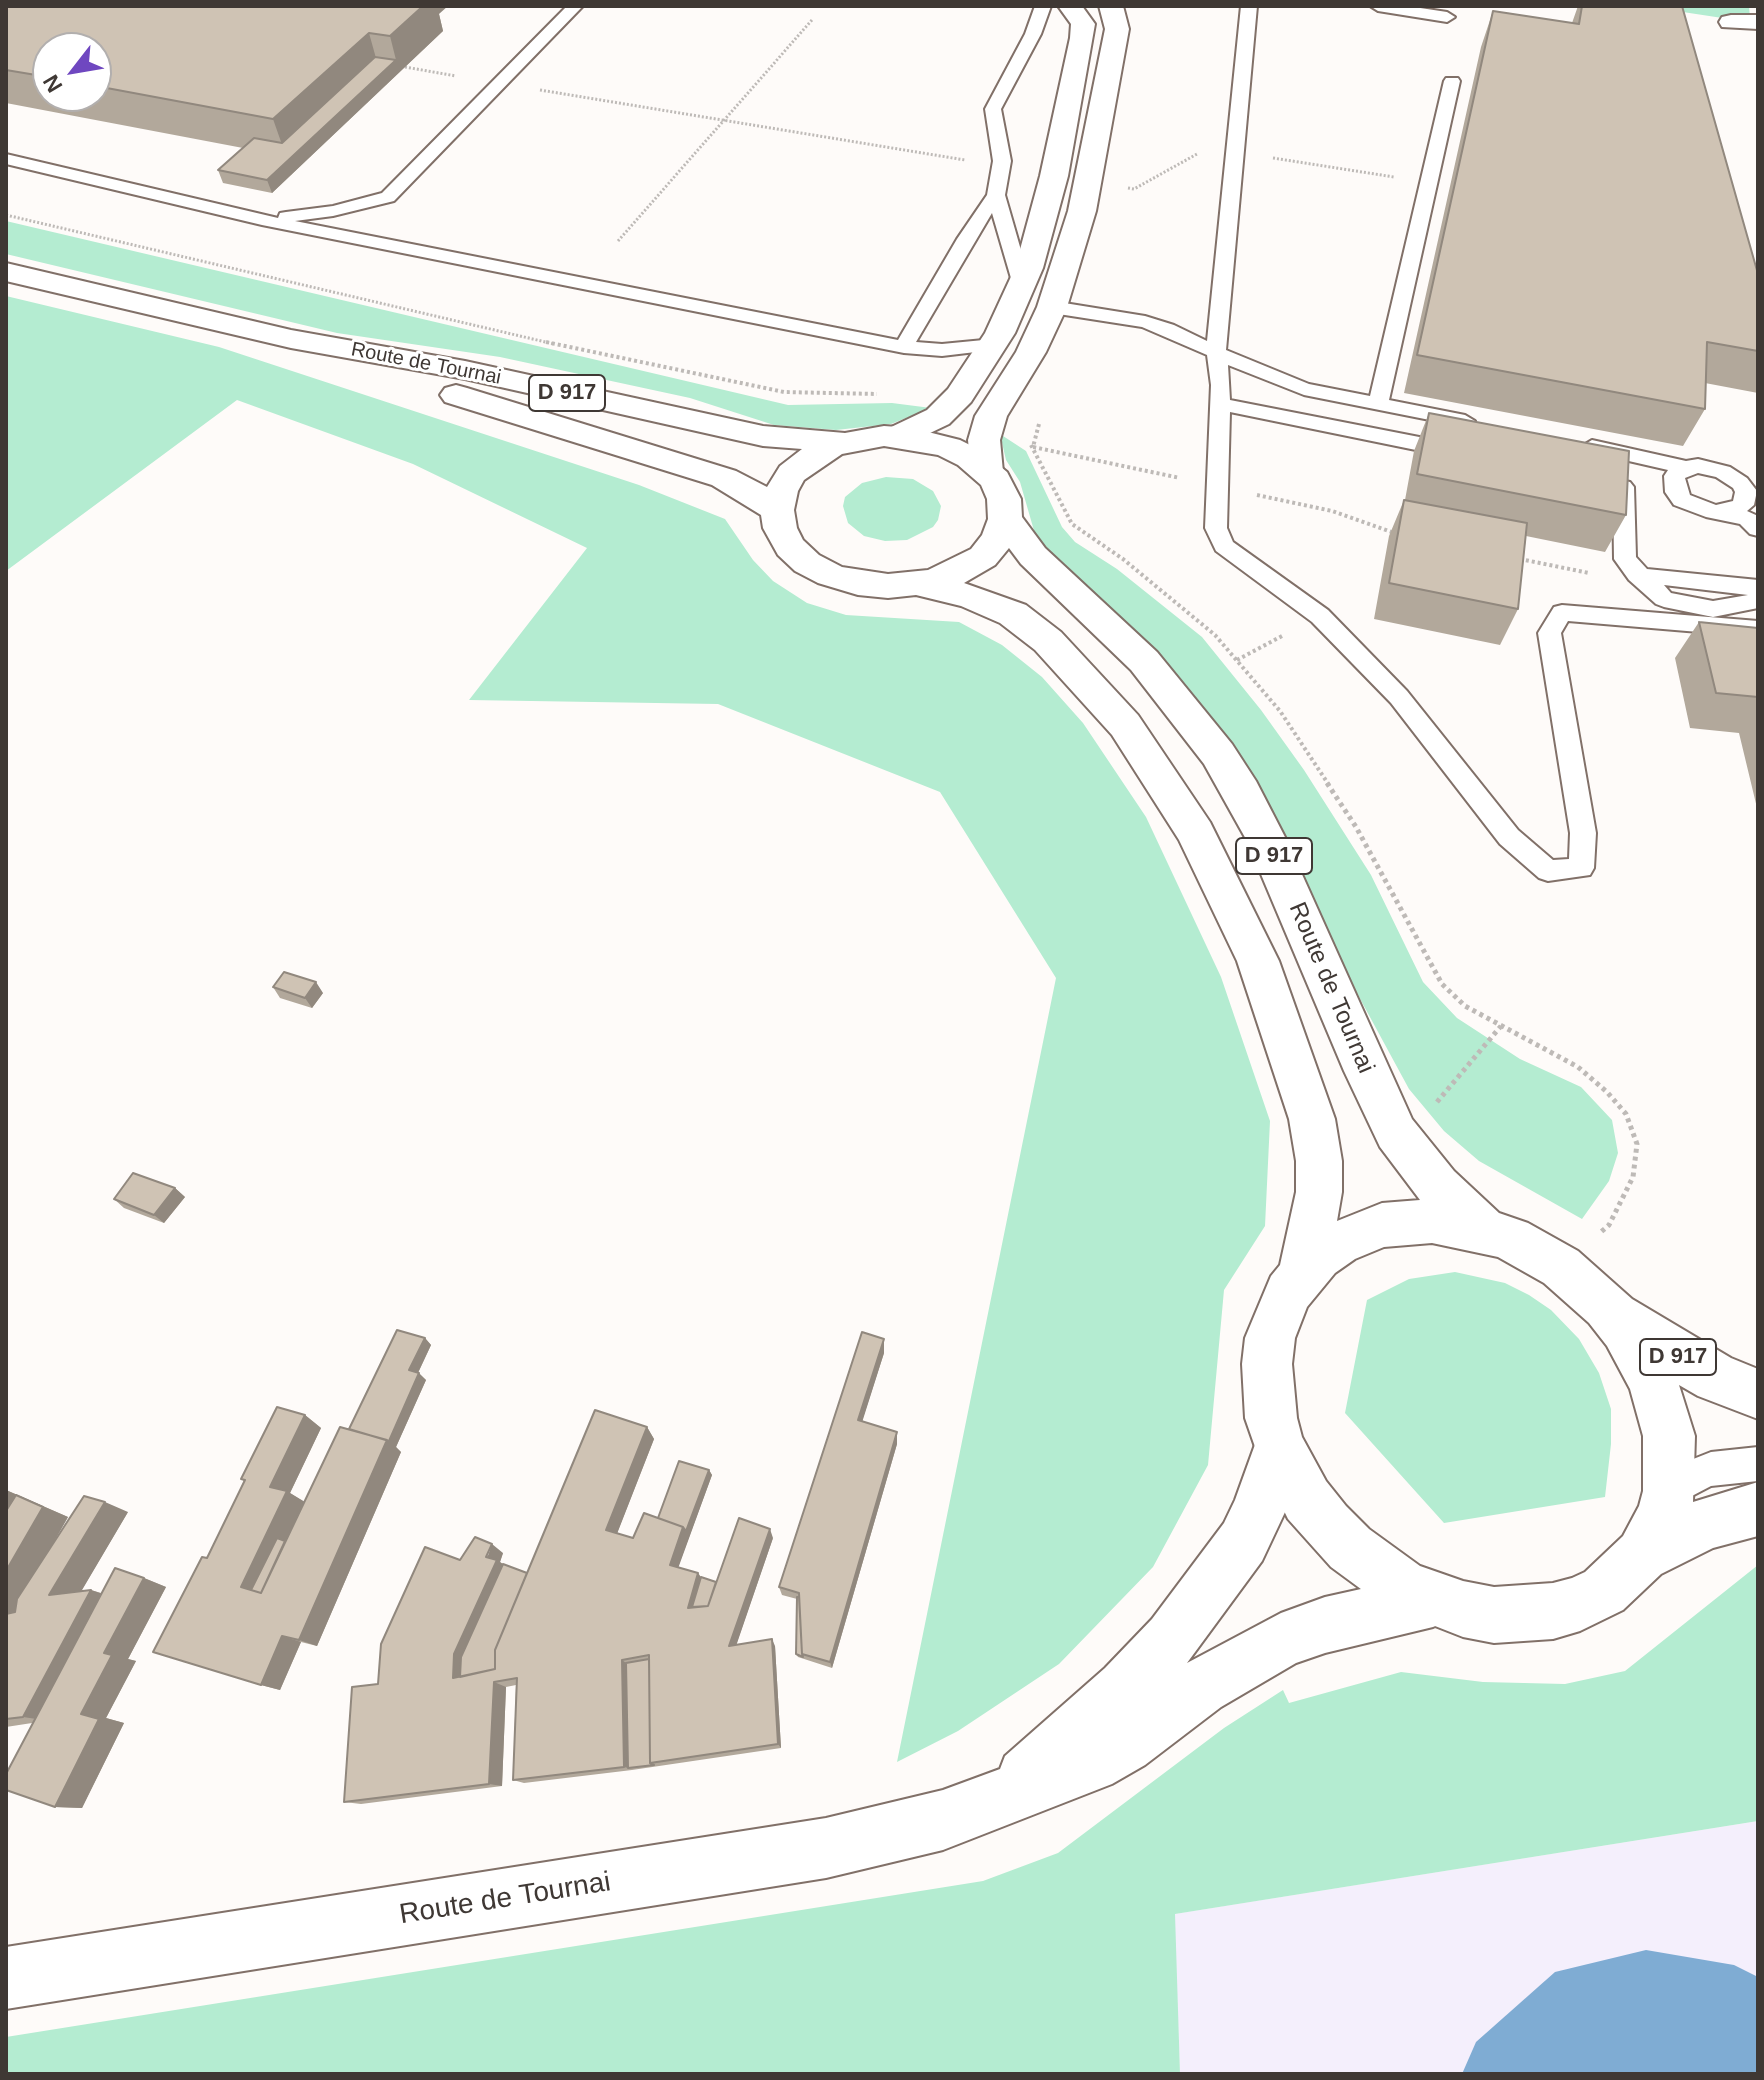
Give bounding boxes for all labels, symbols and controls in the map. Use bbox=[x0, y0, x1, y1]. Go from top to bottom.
north arrow bbox=[32, 32, 112, 112]
text: N bbox=[38, 70, 68, 97]
street label: Route de Tournai bbox=[349, 338, 503, 390]
road number: D 917 bbox=[529, 375, 605, 411]
road number: D 917 bbox=[1236, 838, 1312, 874]
street label: Route de Tournai bbox=[1282, 898, 1380, 1078]
road number: D 917 bbox=[1640, 1339, 1716, 1375]
street label: Route de Tournai bbox=[397, 1866, 613, 1932]

